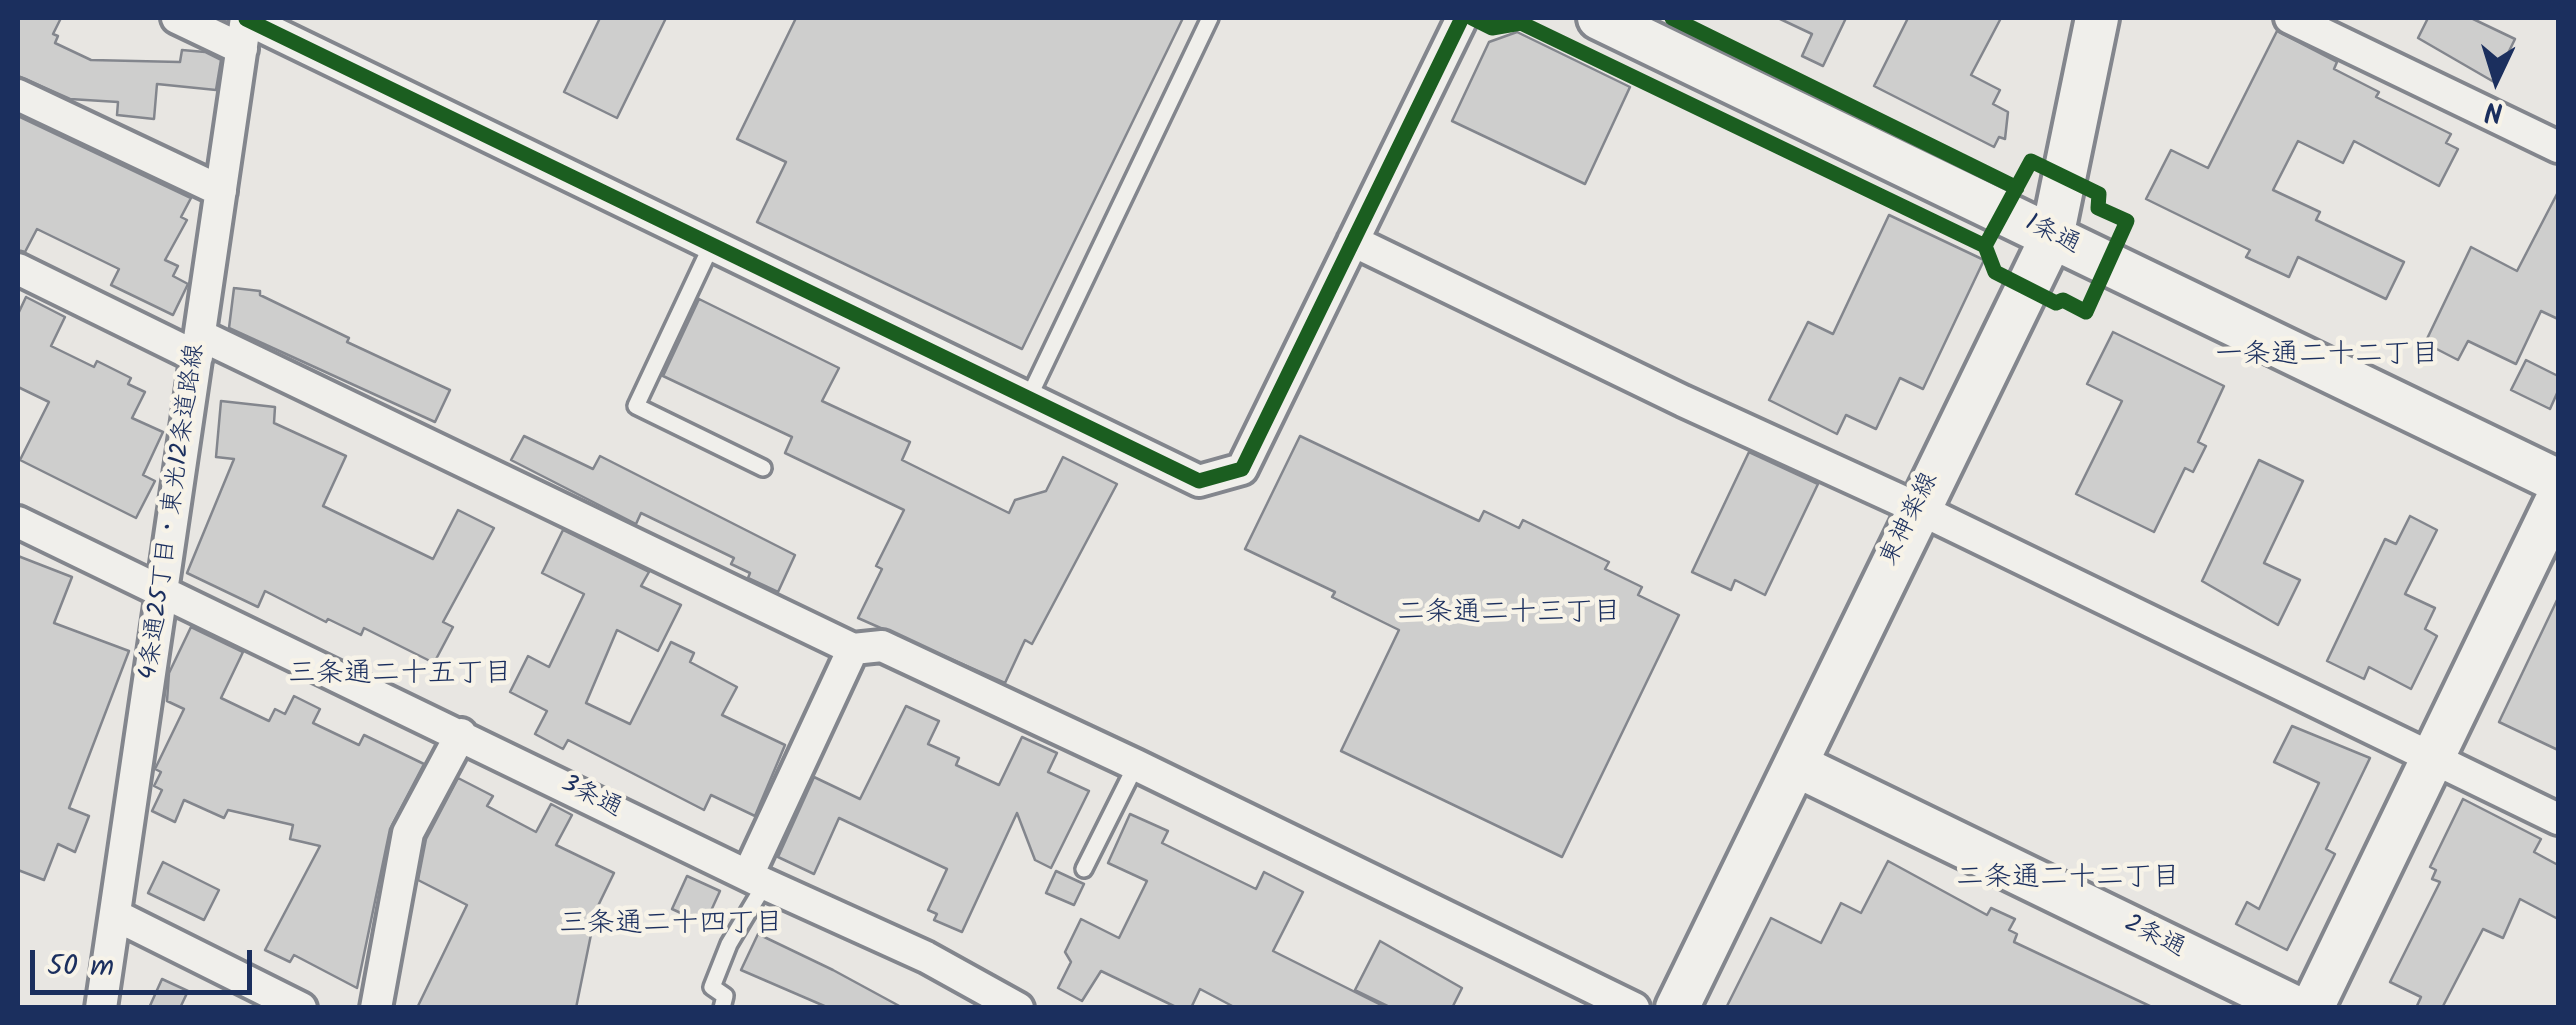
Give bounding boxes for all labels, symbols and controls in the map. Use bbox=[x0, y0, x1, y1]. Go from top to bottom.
north arrow bbox=[2446, 30, 2546, 130]
text: N bbox=[2483, 87, 2504, 133]
street label: 1条通 bbox=[2019, 210, 2085, 262]
district label: 一条通二十二丁目 bbox=[2215, 340, 2439, 374]
street label: 4条通25丁目・東光12条道路線 bbox=[136, 342, 212, 682]
street label: 東神楽線 bbox=[1876, 468, 1946, 572]
district label: 二条通二十三丁目 bbox=[1397, 598, 1621, 632]
district label: 三条通二十五丁目 bbox=[288, 659, 512, 693]
street label: 3条通 bbox=[556, 770, 626, 826]
district label: 二条通二十二丁目 bbox=[1956, 863, 2180, 897]
district label: 三条通二十四丁目 bbox=[559, 909, 783, 943]
street label: 2条通 bbox=[2118, 910, 2190, 966]
scale bar bbox=[35, 930, 258, 992]
text: 50 m bbox=[47, 943, 114, 991]

